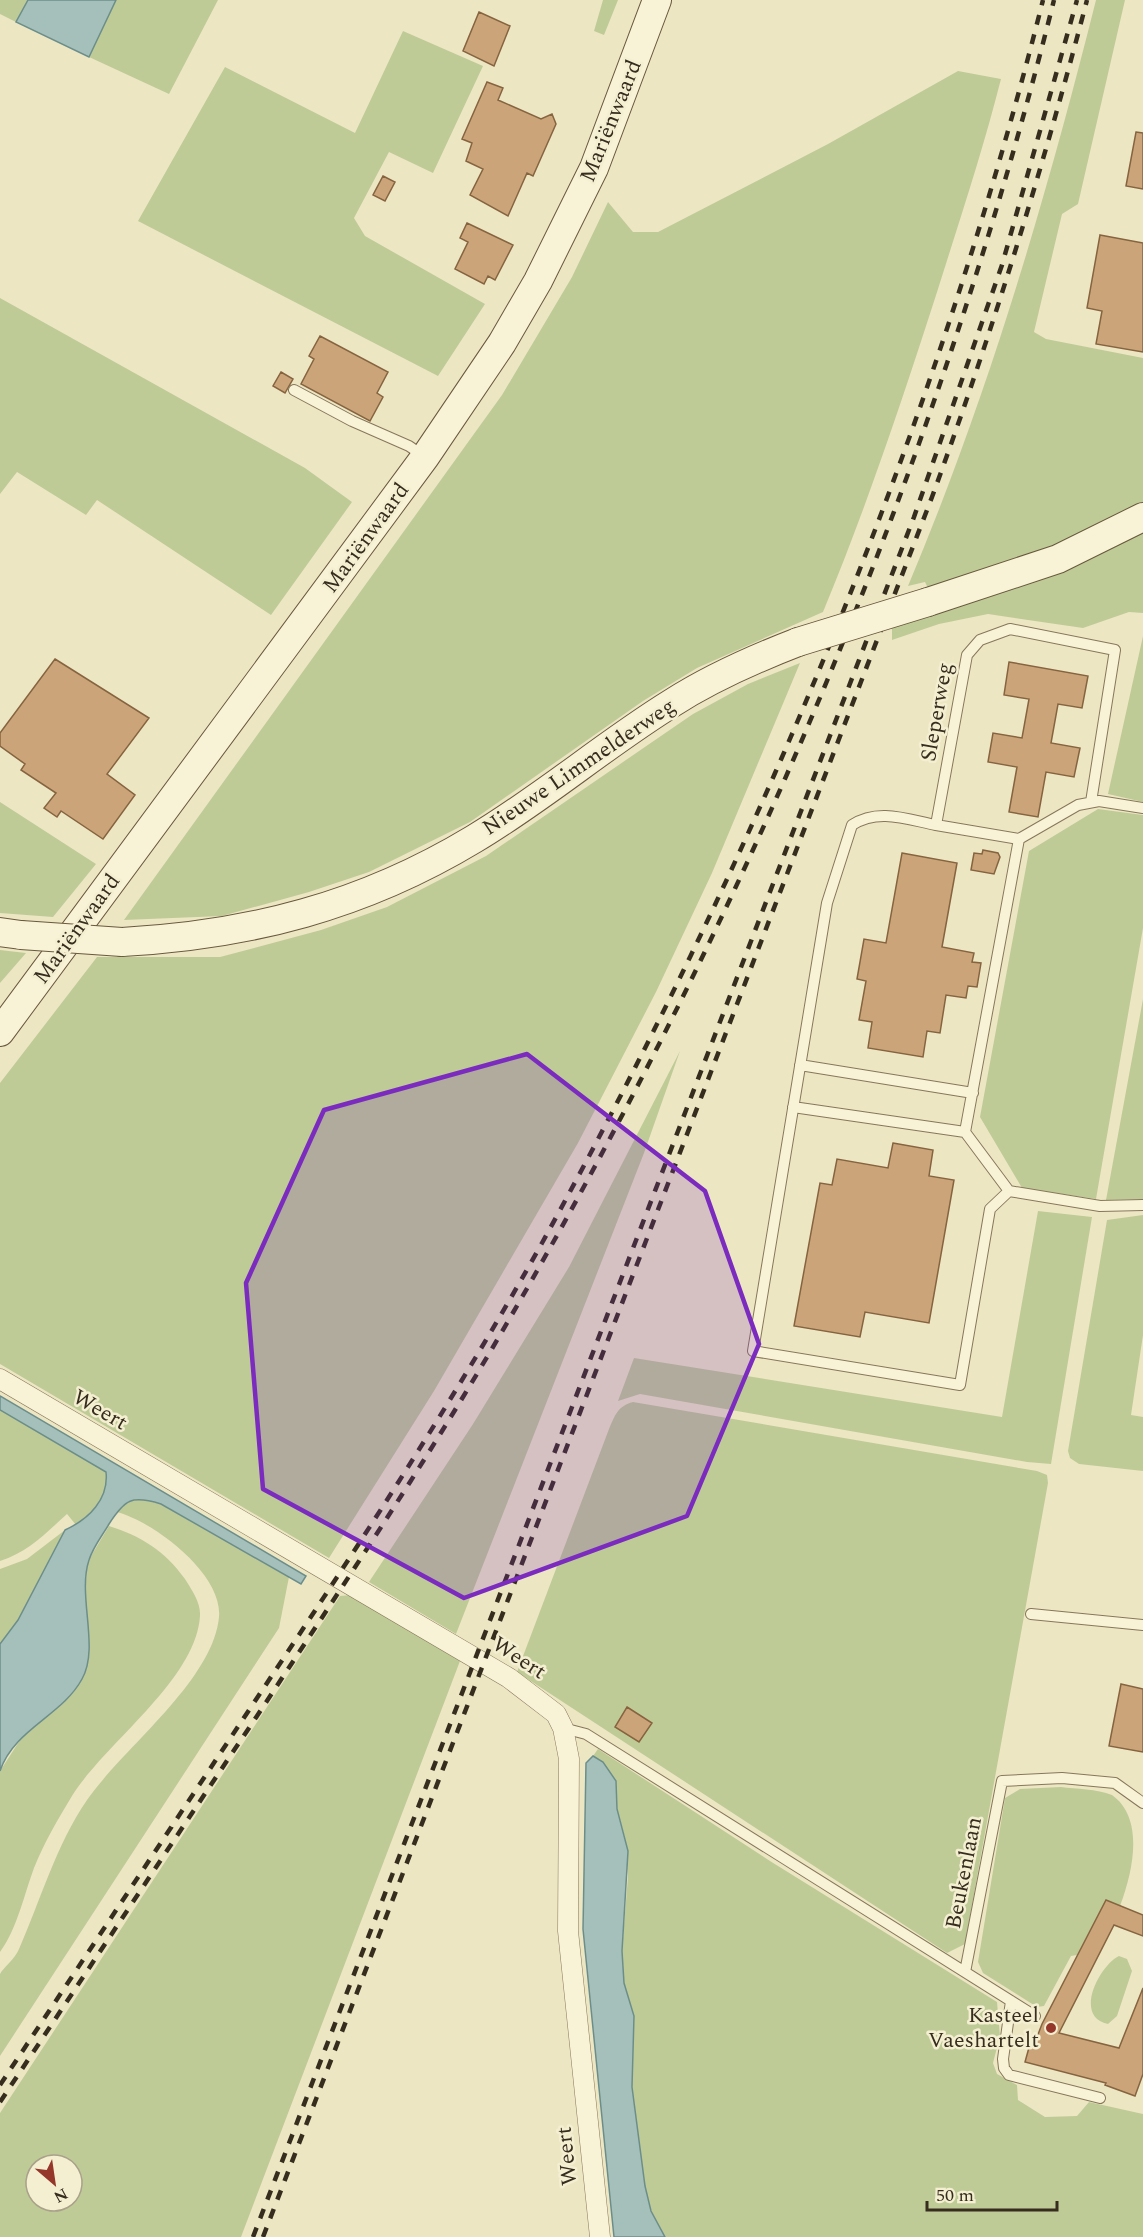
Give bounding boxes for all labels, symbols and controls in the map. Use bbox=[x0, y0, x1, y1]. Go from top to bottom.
street label: Mariënwaard bbox=[571, 55, 651, 187]
street label: Mariënwaard bbox=[314, 476, 418, 600]
street label: Sleperweg bbox=[912, 660, 962, 764]
street label: Nieuwe Limmelderweg bbox=[476, 690, 682, 844]
street label: Mariënwaard bbox=[25, 867, 129, 991]
street label: Weert bbox=[66, 1381, 134, 1439]
street label: Weert bbox=[485, 1628, 553, 1688]
street label: Beukenlaan bbox=[937, 1814, 991, 1932]
place label: Kasteel Vaeshartelt bbox=[928, 1999, 1039, 2057]
marker: Kasteel Vaeshartelt bbox=[1044, 2021, 1058, 2035]
street label: Weert bbox=[547, 2125, 586, 2187]
north arrow bbox=[24, 2153, 84, 2213]
scale bar bbox=[927, 2174, 1058, 2212]
text: N bbox=[49, 2182, 72, 2209]
text: 50 m bbox=[936, 2182, 974, 2209]

